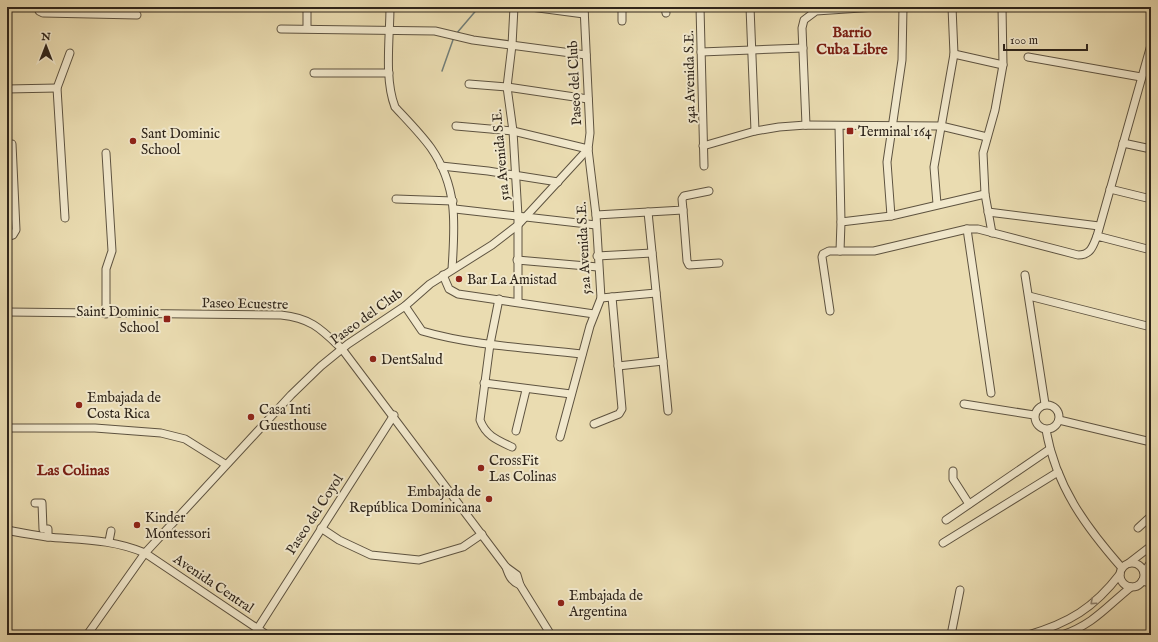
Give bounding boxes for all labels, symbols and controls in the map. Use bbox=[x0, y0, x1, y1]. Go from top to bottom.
district label: Barrio Cuba Libre bbox=[816, 23, 888, 59]
north arrow bbox=[26, 26, 66, 66]
scale bar bbox=[1004, 26, 1087, 52]
text: N bbox=[40, 30, 51, 44]
street label: 54a Avenida S.E. bbox=[680, 30, 700, 124]
text: 100 m bbox=[1010, 33, 1038, 48]
street label: Paseo del Club bbox=[564, 40, 586, 126]
street label: 51a Avenida S.E. bbox=[488, 108, 514, 201]
place label: Terminal 164 bbox=[858, 123, 932, 141]
place label: Sant Dominic School bbox=[141, 125, 220, 159]
marker: Terminal 164 bbox=[845, 126, 855, 136]
marker: Sant Dominic School bbox=[128, 136, 138, 146]
street label: 52a Avenida S.E. bbox=[573, 201, 595, 295]
place label: Bar La Amistad bbox=[467, 271, 557, 289]
marker: Bar La Amistad bbox=[454, 274, 464, 284]
street label: Paseo del Club bbox=[327, 284, 406, 349]
street label: Paseo Ecuestre bbox=[201, 294, 289, 314]
place label: Saint Dominic School bbox=[76, 303, 159, 337]
marker: Saint Dominic School bbox=[162, 314, 172, 324]
place label: DentSalud bbox=[381, 351, 443, 369]
marker: DentSalud bbox=[368, 354, 378, 364]
place label: Embajada de Costa Rica bbox=[87, 389, 161, 423]
marker: Embajada de Costa Rica bbox=[74, 400, 84, 410]
place label: Casa Inti Guesthouse bbox=[259, 401, 328, 435]
marker: Casa Inti Guesthouse bbox=[246, 412, 256, 422]
place label: CrossFit Las Colinas bbox=[489, 452, 557, 486]
district label: Las Colinas bbox=[37, 461, 110, 480]
marker: CrossFit Las Colinas bbox=[476, 463, 486, 473]
street label: Paseo del Coyol bbox=[282, 471, 348, 558]
place label: Embajada de República Dominicana bbox=[349, 483, 482, 517]
marker: Embajada de República Dominicana bbox=[484, 494, 494, 504]
place label: Kinder Montessori bbox=[145, 509, 211, 543]
marker: Kinder Montessori bbox=[132, 520, 142, 530]
street label: Avenida Central bbox=[169, 550, 257, 617]
place label: Embajada de Argentina bbox=[568, 587, 643, 621]
marker: Embajada de Argentina bbox=[556, 598, 566, 608]
one-way arrow bbox=[1090, 598, 1098, 605]

